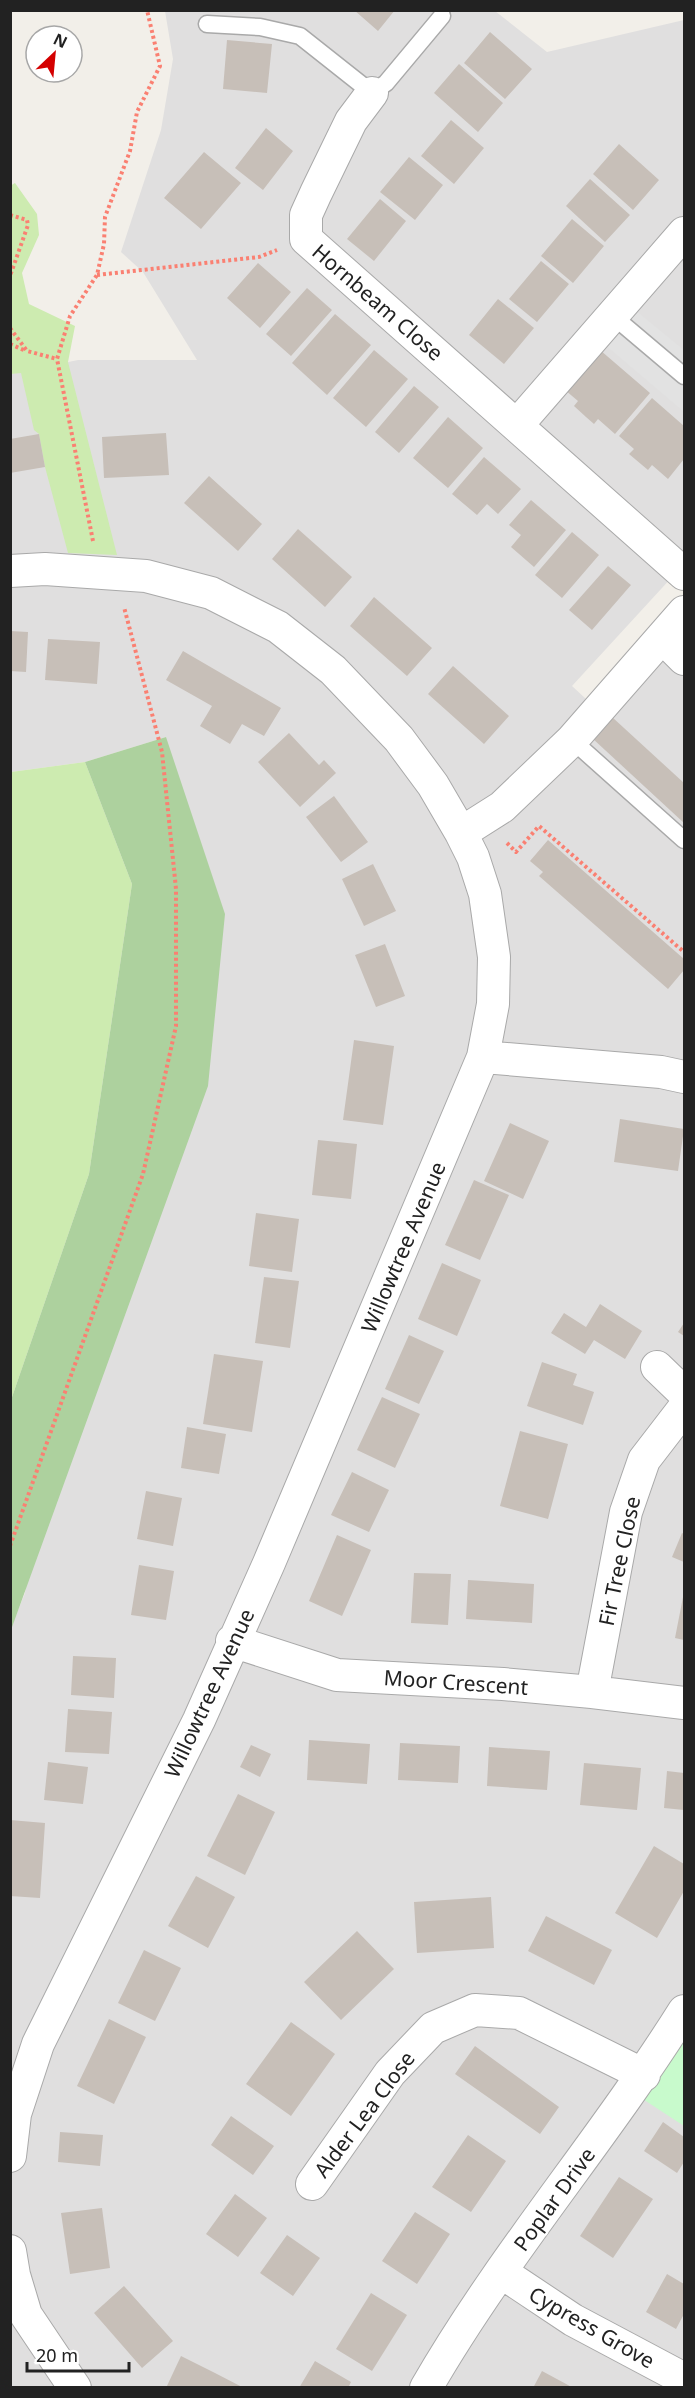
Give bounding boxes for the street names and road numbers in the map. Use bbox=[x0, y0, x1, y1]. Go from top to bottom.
street label: Hornbeam Close bbox=[307, 237, 449, 367]
street label: Willowtree Avenue bbox=[354, 1157, 452, 1337]
street label: Fir Tree Close bbox=[592, 1494, 646, 1628]
street label: Willowtree Avenue bbox=[158, 1604, 260, 1782]
street label: Moor Crescent bbox=[383, 1663, 529, 1701]
street label: Alder Lea Close bbox=[307, 2045, 421, 2183]
street label: Poplar Drive bbox=[507, 2142, 601, 2256]
street label: Cypress Grove bbox=[524, 2280, 660, 2374]

